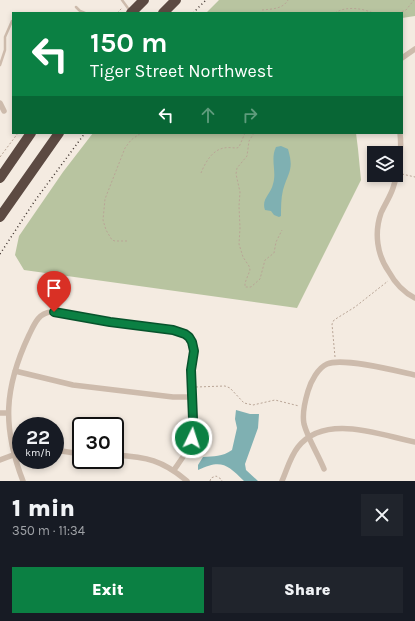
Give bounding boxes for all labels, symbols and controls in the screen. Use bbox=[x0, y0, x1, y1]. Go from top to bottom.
text: 150 m bbox=[90, 26, 168, 59]
icon: left bbox=[24, 28, 76, 80]
text: Tiger Street Northwest bbox=[90, 60, 273, 82]
icon: left bbox=[155, 104, 177, 126]
icon: ahead bbox=[197, 104, 219, 126]
icon: right bbox=[239, 104, 261, 126]
map controls bbox=[367, 146, 403, 182]
button: layers bbox=[367, 146, 403, 182]
pin bbox=[37, 271, 71, 312]
icon: arrive bbox=[43, 277, 65, 299]
speed limit sign: 30 bbox=[72, 417, 124, 469]
position arrow bbox=[171, 417, 213, 459]
text: 22 bbox=[26, 426, 50, 449]
text: km/h bbox=[25, 447, 51, 459]
text: 1 min bbox=[12, 494, 75, 522]
button: close bbox=[361, 494, 403, 536]
text: 350 m · 11:34 bbox=[12, 523, 85, 538]
button: Exit bbox=[12, 567, 204, 613]
button: Share bbox=[212, 567, 403, 613]

